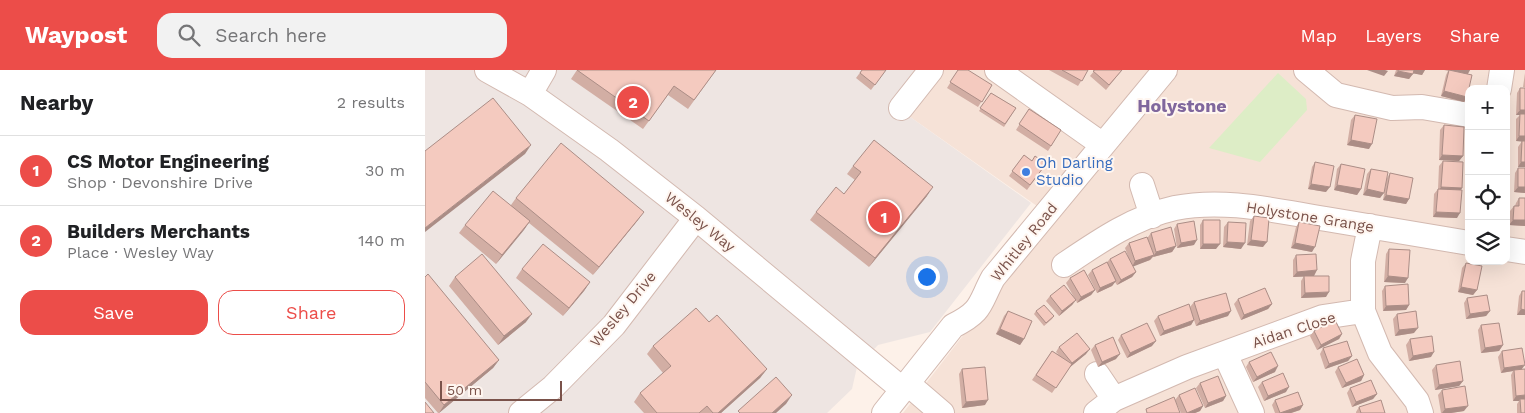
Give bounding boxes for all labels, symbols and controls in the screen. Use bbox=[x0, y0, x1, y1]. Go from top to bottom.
search box bbox=[157, 13, 507, 58]
text: Waypost bbox=[25, 21, 127, 49]
icon: search bbox=[175, 21, 203, 49]
text: Search here bbox=[215, 24, 327, 47]
text: Map bbox=[1300, 25, 1337, 46]
text: Layers bbox=[1365, 25, 1422, 46]
text: Share bbox=[1450, 25, 1500, 46]
pin: 2 bbox=[617, 83, 649, 121]
map controls bbox=[1465, 85, 1510, 265]
button: + bbox=[1465, 85, 1510, 130]
text: Nearby bbox=[20, 90, 93, 115]
text: 2 results bbox=[337, 93, 405, 112]
district label: Holystone bbox=[1137, 95, 1227, 116]
button: − bbox=[1465, 130, 1510, 175]
text: CS Motor Engineering bbox=[67, 150, 269, 173]
place label: Oh Darling Studio bbox=[1036, 154, 1113, 189]
text: 1 bbox=[33, 161, 39, 180]
text: 30 m bbox=[365, 161, 405, 180]
marker: Oh Darling Studio bbox=[1020, 166, 1032, 178]
text: Shop · Devonshire Drive bbox=[67, 173, 253, 192]
button: locate bbox=[1465, 175, 1510, 220]
street label: Wesley Way bbox=[661, 188, 739, 256]
pin: 1 bbox=[868, 198, 900, 236]
street label: Holystone Grange bbox=[1245, 198, 1375, 236]
street label: Whitley Road bbox=[987, 199, 1061, 285]
text: Builders Merchants bbox=[67, 220, 250, 243]
button: layers bbox=[1465, 220, 1510, 265]
text: 2 bbox=[31, 231, 41, 250]
text: 140 m bbox=[358, 231, 405, 250]
text: Place · Wesley Way bbox=[67, 243, 214, 262]
your location bbox=[914, 264, 940, 290]
street label: Wesley Drive bbox=[586, 268, 660, 350]
button: Save bbox=[20, 290, 208, 335]
button: Share bbox=[218, 290, 405, 335]
street label: Aidan Close bbox=[1250, 308, 1338, 352]
scale bar bbox=[440, 378, 563, 401]
text: 50 m bbox=[447, 382, 482, 398]

